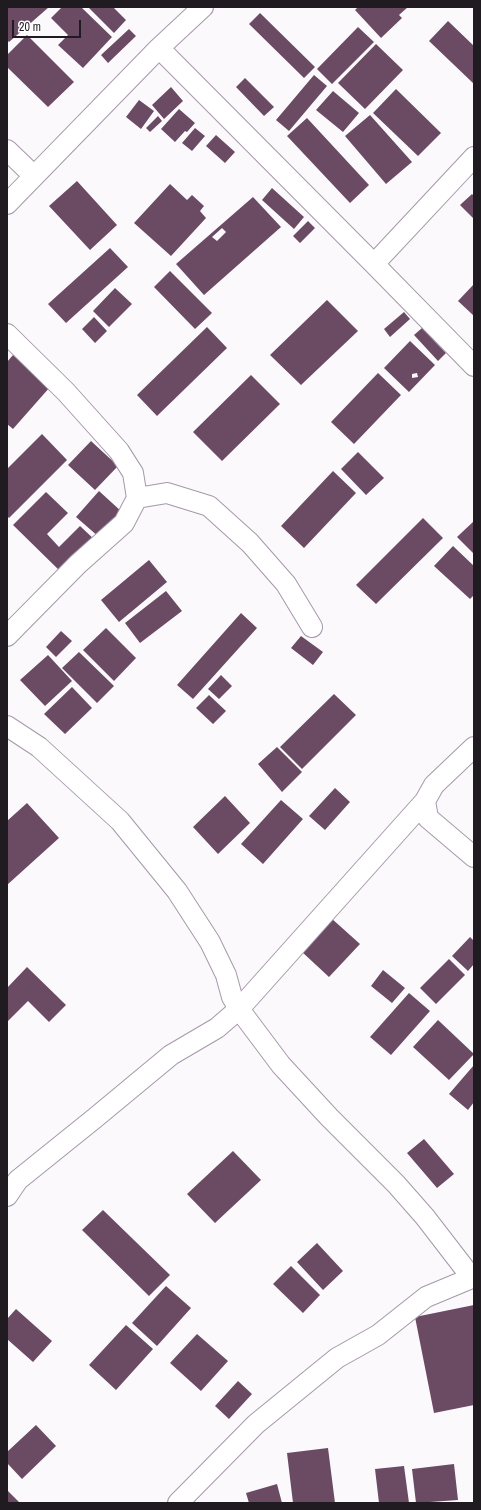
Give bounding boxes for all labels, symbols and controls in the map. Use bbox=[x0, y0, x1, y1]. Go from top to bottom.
scale bar bbox=[14, 12, 83, 38]
text: 20 m bbox=[19, 19, 41, 35]

